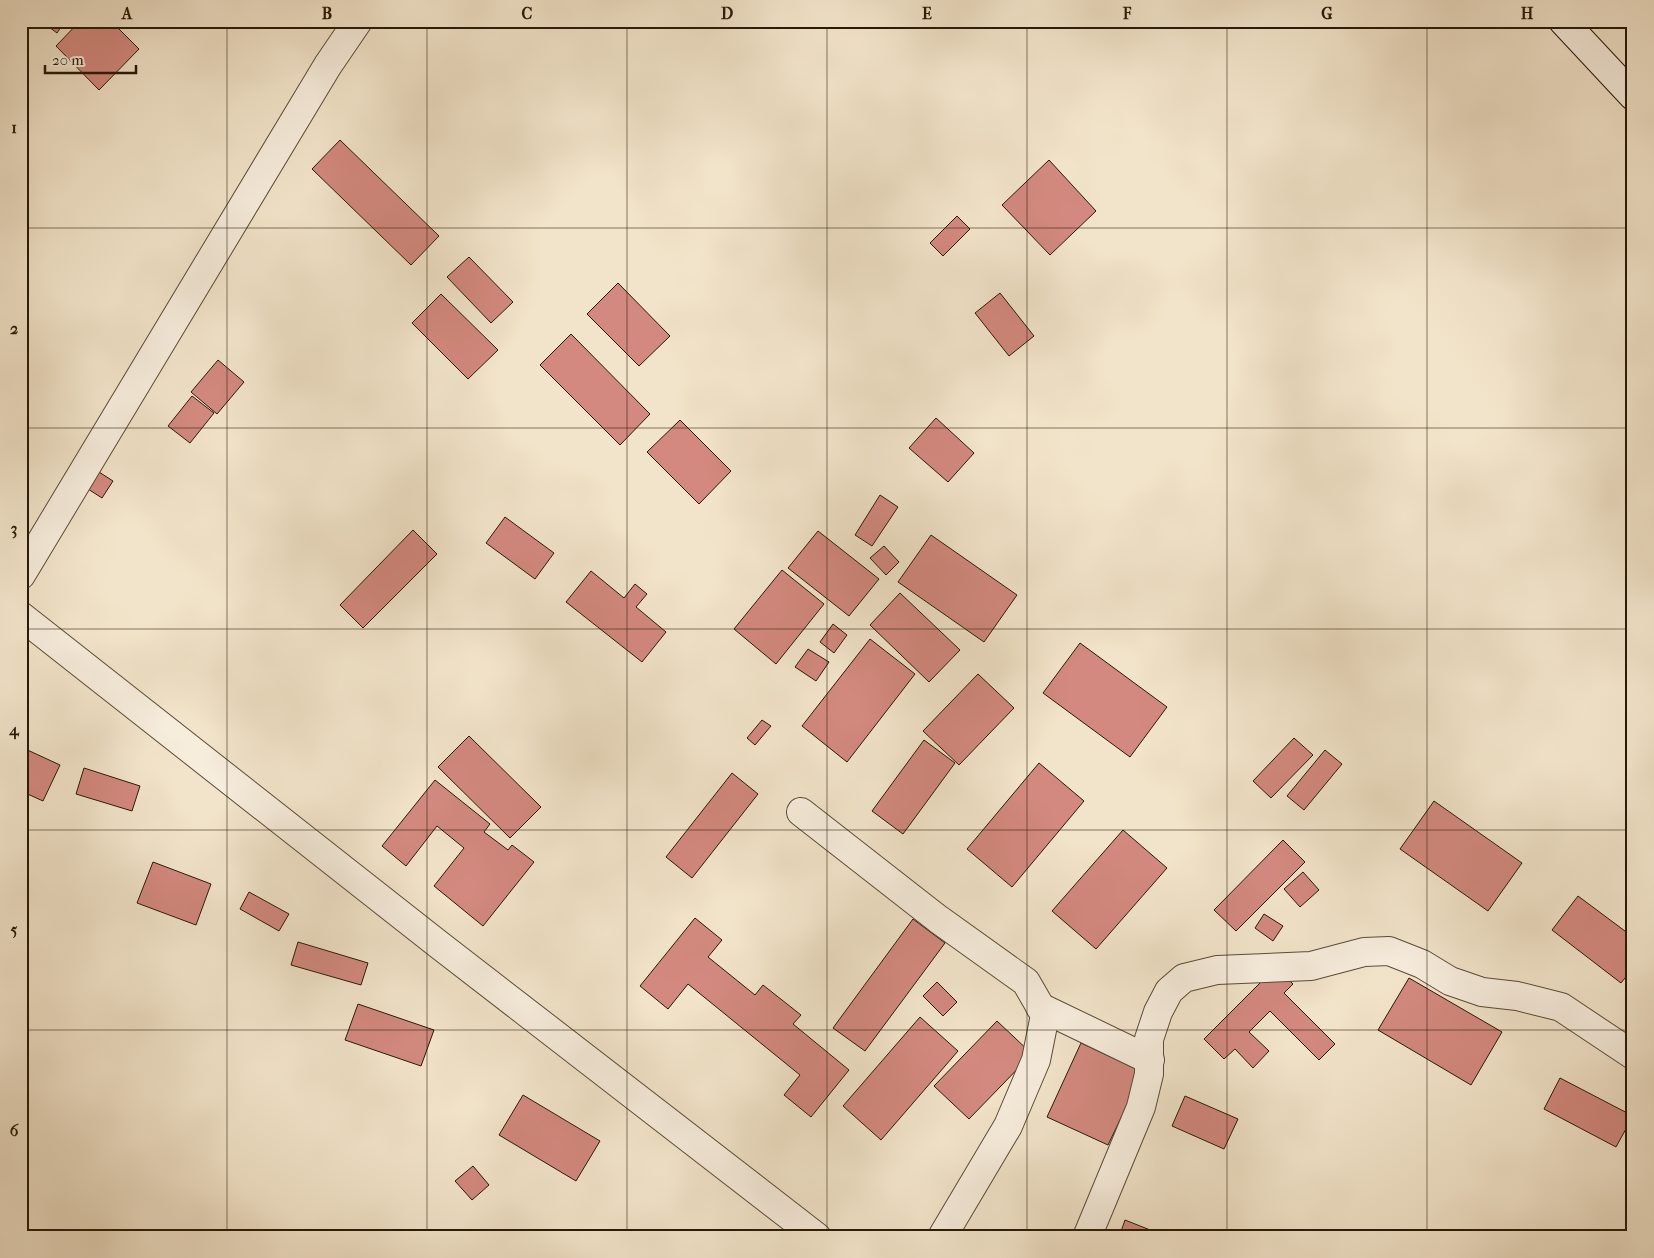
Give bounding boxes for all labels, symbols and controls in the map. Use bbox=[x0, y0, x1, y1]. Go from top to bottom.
text: A bbox=[121, 4, 133, 23]
text: B bbox=[322, 4, 332, 23]
text: C bbox=[522, 4, 533, 23]
text: D bbox=[721, 4, 733, 23]
text: E bbox=[922, 4, 932, 23]
text: F bbox=[1122, 4, 1132, 23]
text: G bbox=[1321, 4, 1333, 23]
text: H bbox=[1521, 4, 1534, 23]
scale bar bbox=[45, 42, 136, 74]
text: 20 m bbox=[52, 51, 84, 69]
text: 1 bbox=[11, 118, 17, 137]
text: 2 bbox=[10, 319, 18, 338]
text: 3 bbox=[11, 519, 17, 539]
text: 4 bbox=[8, 720, 20, 740]
text: 5 bbox=[11, 920, 18, 939]
text: 6 bbox=[10, 1121, 19, 1140]

